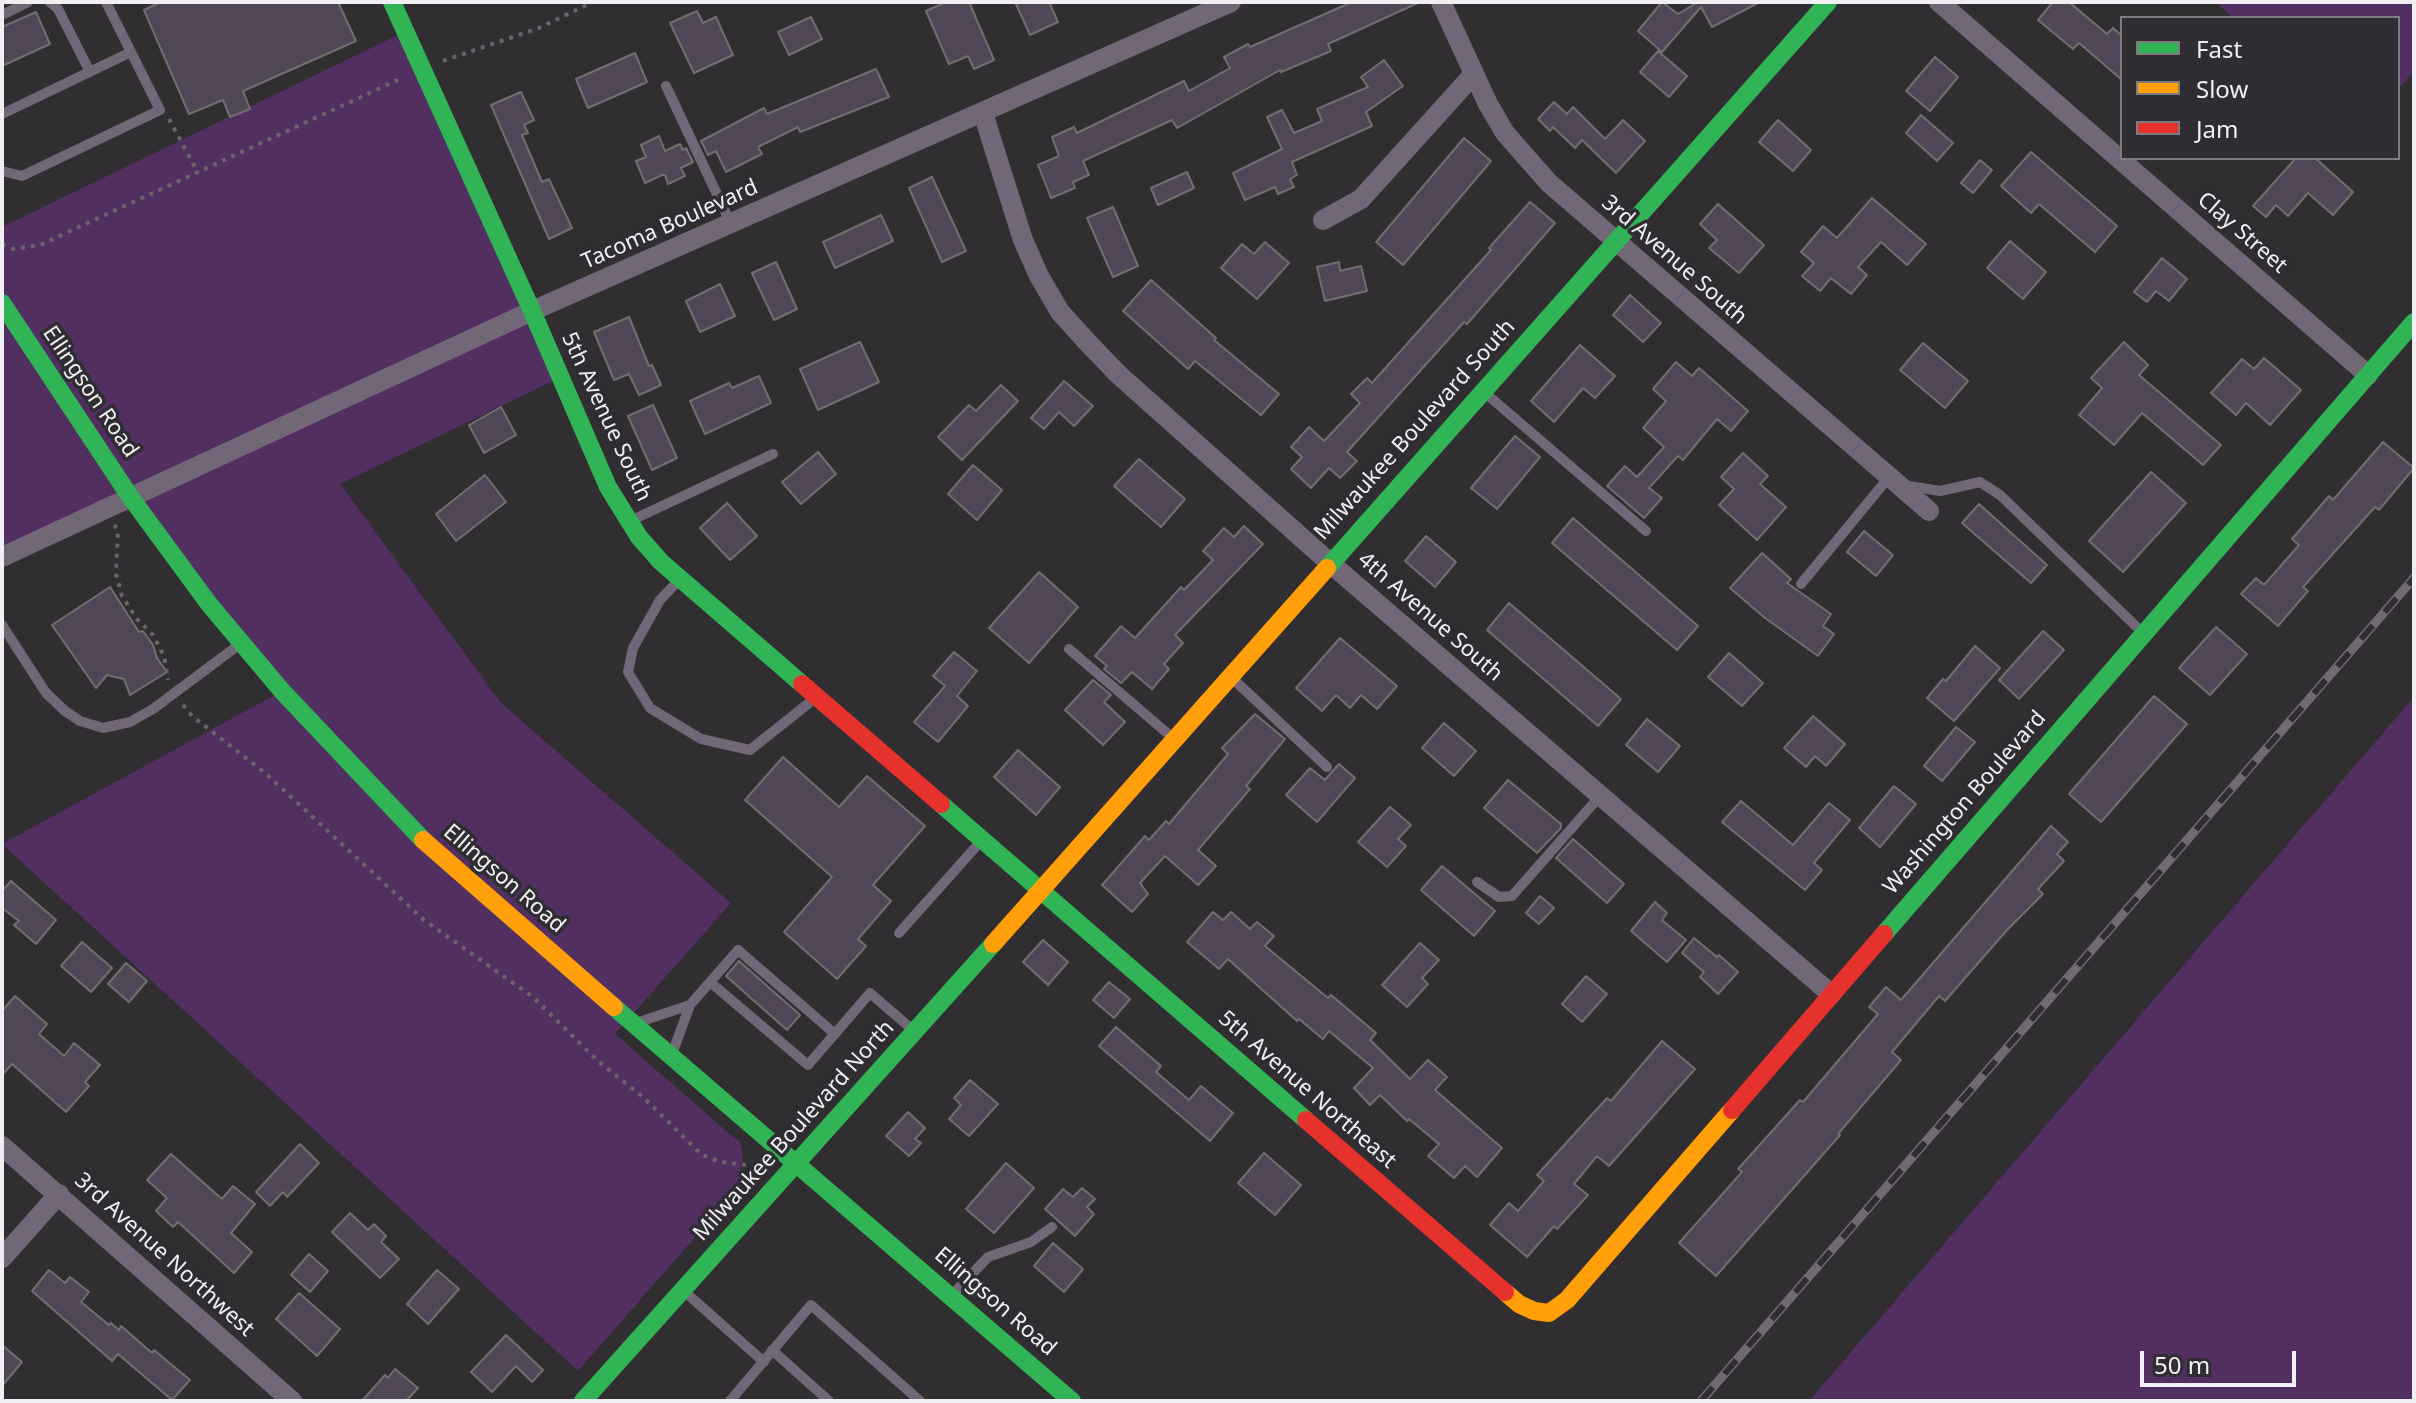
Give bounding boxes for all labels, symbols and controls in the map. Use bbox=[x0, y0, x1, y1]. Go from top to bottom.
legend bbox=[2120, 16, 2400, 160]
text: Fast bbox=[2196, 32, 2242, 65]
text: Slow bbox=[2196, 72, 2248, 105]
text: Jam bbox=[2196, 112, 2238, 145]
street label: Tacoma Boulevard bbox=[578, 174, 762, 276]
street label: Clay Street bbox=[2192, 187, 2292, 279]
street label: 3rd Avenue South bbox=[1596, 190, 1752, 330]
street label: Milwaukee Boulevard South bbox=[1309, 314, 1521, 546]
street label: Ellingson Road bbox=[36, 321, 144, 463]
street label: 5th Avenue South bbox=[555, 328, 657, 506]
street label: 4th Avenue South bbox=[1352, 547, 1508, 687]
street label: Washington Boulevard bbox=[1878, 706, 2052, 900]
street label: Ellingson Road bbox=[438, 819, 570, 939]
street label: 5th Avenue Northeast bbox=[1213, 1006, 1401, 1174]
street label: Milwaukee Boulevard North bbox=[688, 1015, 900, 1247]
street label: 3rd Avenue Northwest bbox=[69, 1167, 259, 1343]
street label: Ellingson Road bbox=[929, 1242, 1061, 1362]
scale bar bbox=[2144, 1335, 2300, 1385]
text: 50 m bbox=[2154, 1348, 2210, 1381]

